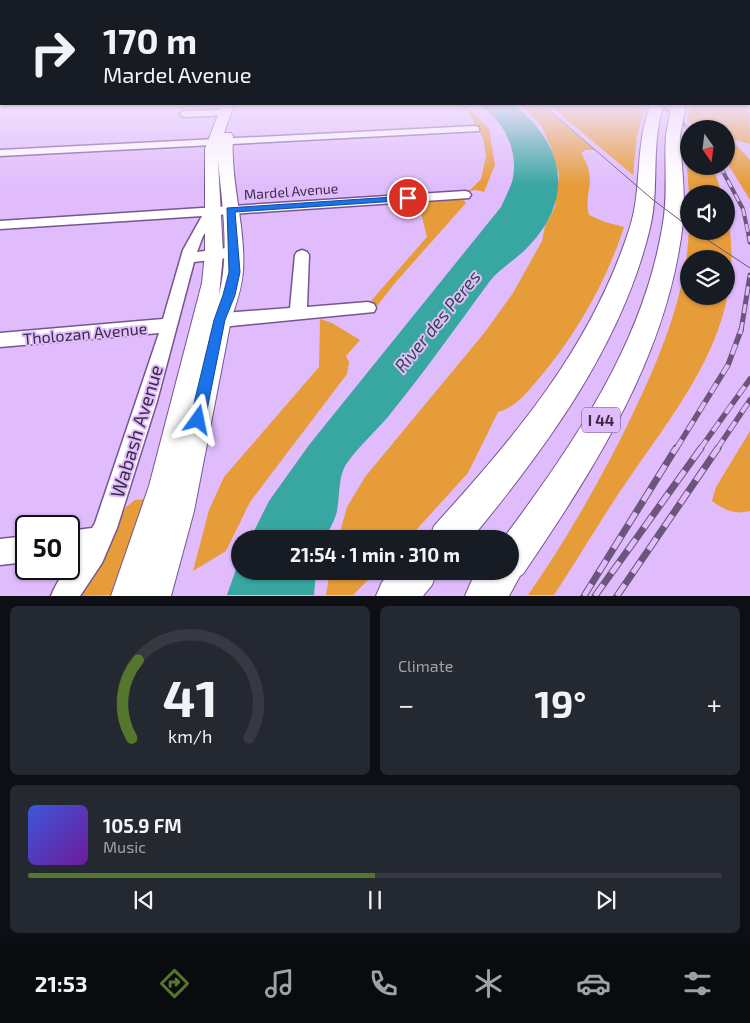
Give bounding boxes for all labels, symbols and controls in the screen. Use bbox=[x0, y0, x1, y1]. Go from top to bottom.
text: 170 m bbox=[103, 19, 197, 61]
icon: right bbox=[20, 20, 85, 85]
text: Mardel Avenue bbox=[103, 61, 251, 87]
north arrow bbox=[680, 120, 735, 175]
map controls bbox=[680, 120, 735, 305]
pin bbox=[387, 177, 429, 219]
street label: Mardel Avenue bbox=[243, 179, 339, 203]
icon: arrive bbox=[394, 184, 422, 212]
button: sound bbox=[680, 185, 735, 240]
button: layers bbox=[680, 250, 735, 305]
water label: River des Peres bbox=[389, 266, 485, 376]
street label: Tholozan Avenue bbox=[22, 318, 148, 348]
street label: Wabash Avenue bbox=[105, 362, 167, 500]
position arrow bbox=[171, 393, 223, 445]
road number: I 44 bbox=[582, 408, 620, 432]
speed limit sign: 50 bbox=[15, 515, 80, 580]
text: 21:54 · 1 min · 310 m bbox=[290, 543, 460, 566]
text: Climate bbox=[398, 656, 453, 675]
text: 41 bbox=[162, 665, 218, 727]
text: 19° bbox=[535, 680, 586, 726]
text: − bbox=[398, 687, 414, 721]
text: + bbox=[707, 687, 722, 721]
text: km/h bbox=[168, 725, 212, 747]
text: 105.9 FM bbox=[103, 814, 182, 837]
text: Music bbox=[103, 837, 146, 856]
icon: previous bbox=[130, 886, 158, 914]
icon: pause bbox=[361, 886, 389, 914]
icon: next bbox=[592, 886, 620, 914]
icon: directions bbox=[157, 966, 192, 1001]
icon: music bbox=[262, 966, 297, 1001]
icon: phone bbox=[366, 966, 401, 1001]
icon: climate bbox=[471, 966, 506, 1001]
icon: car bbox=[576, 966, 611, 1001]
icon: filters bbox=[680, 966, 715, 1001]
text: 21:53 bbox=[35, 970, 87, 996]

